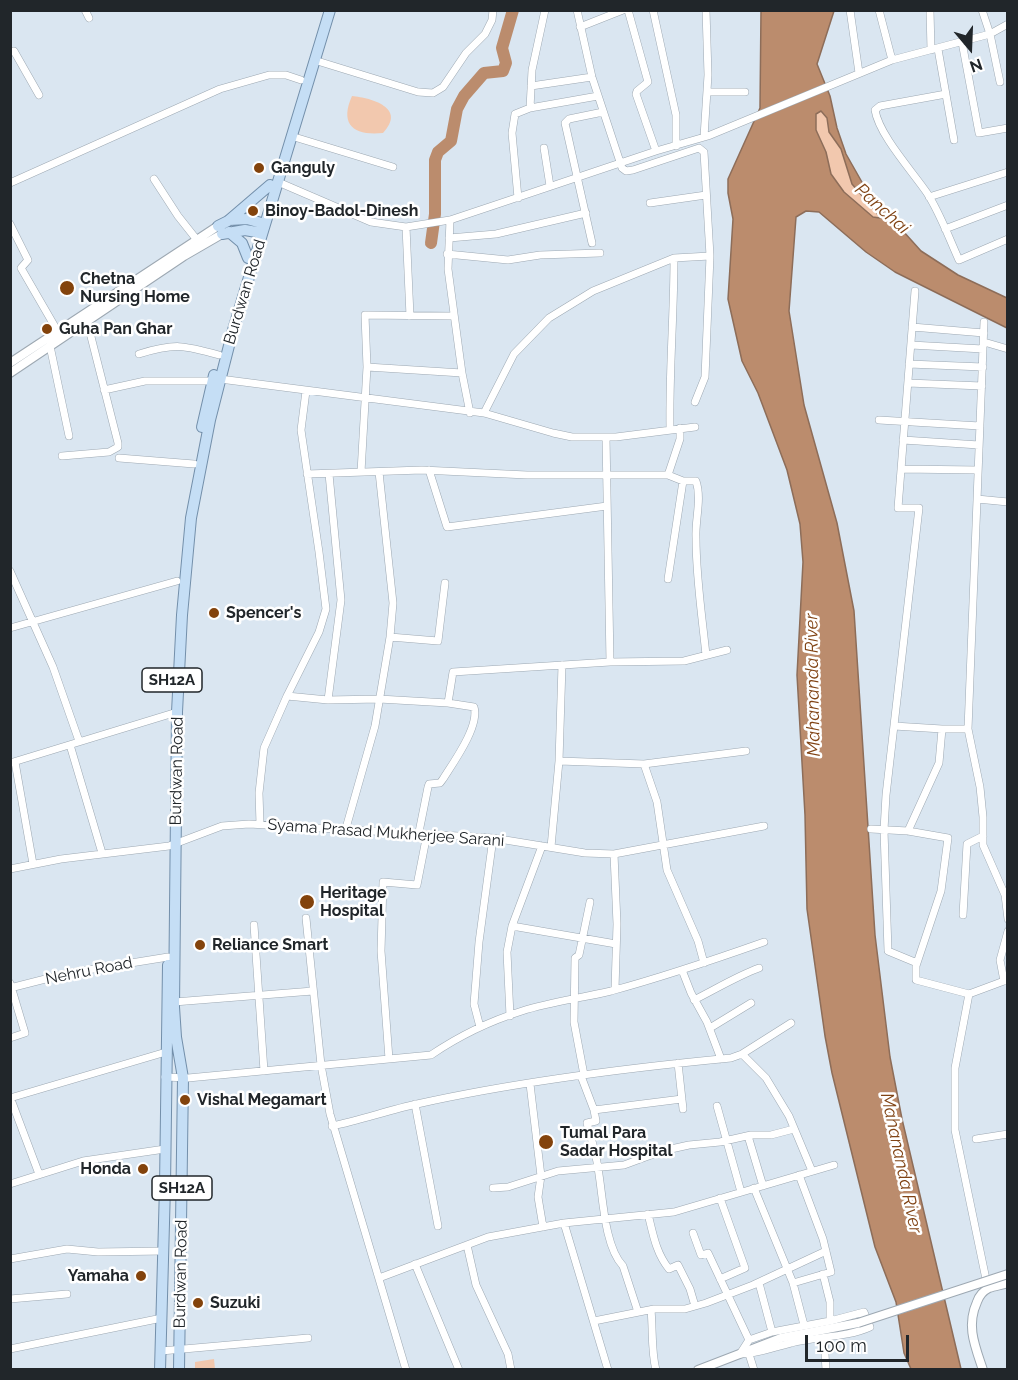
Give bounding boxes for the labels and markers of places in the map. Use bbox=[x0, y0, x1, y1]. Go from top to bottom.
place label: Ganguly bbox=[271, 158, 335, 178]
marker: Ganguly bbox=[252, 161, 266, 175]
place label: Binoy-Badol-Dinesh bbox=[265, 201, 418, 221]
marker: Binoy-Badol-Dinesh bbox=[246, 204, 260, 218]
place label: Chetna Nursing Home bbox=[80, 269, 190, 307]
marker: Chetna Nursing Home bbox=[58, 279, 76, 297]
place label: Guha Pan Ghar bbox=[59, 319, 172, 339]
marker: Guha Pan Ghar bbox=[40, 322, 54, 336]
place label: Spencer's bbox=[226, 603, 301, 623]
marker: Spencer's bbox=[207, 606, 221, 620]
place label: Heritage Hospital bbox=[320, 883, 387, 921]
marker: Heritage Hospital bbox=[298, 893, 316, 911]
place label: Reliance Smart bbox=[212, 935, 328, 955]
marker: Reliance Smart bbox=[193, 938, 207, 952]
place label: Vishal Megamart bbox=[197, 1090, 327, 1110]
marker: Vishal Megamart bbox=[178, 1093, 192, 1107]
place label: Tumal Para Sadar Hospital bbox=[560, 1123, 672, 1161]
marker: Tumal Para Sadar Hospital bbox=[537, 1133, 555, 1151]
place label: Honda bbox=[80, 1159, 131, 1179]
marker: Honda bbox=[136, 1162, 150, 1176]
place label: Yamaha bbox=[68, 1266, 129, 1286]
marker: Yamaha bbox=[134, 1269, 148, 1283]
place label: Suzuki bbox=[210, 1293, 260, 1313]
marker: Suzuki bbox=[191, 1296, 205, 1310]

